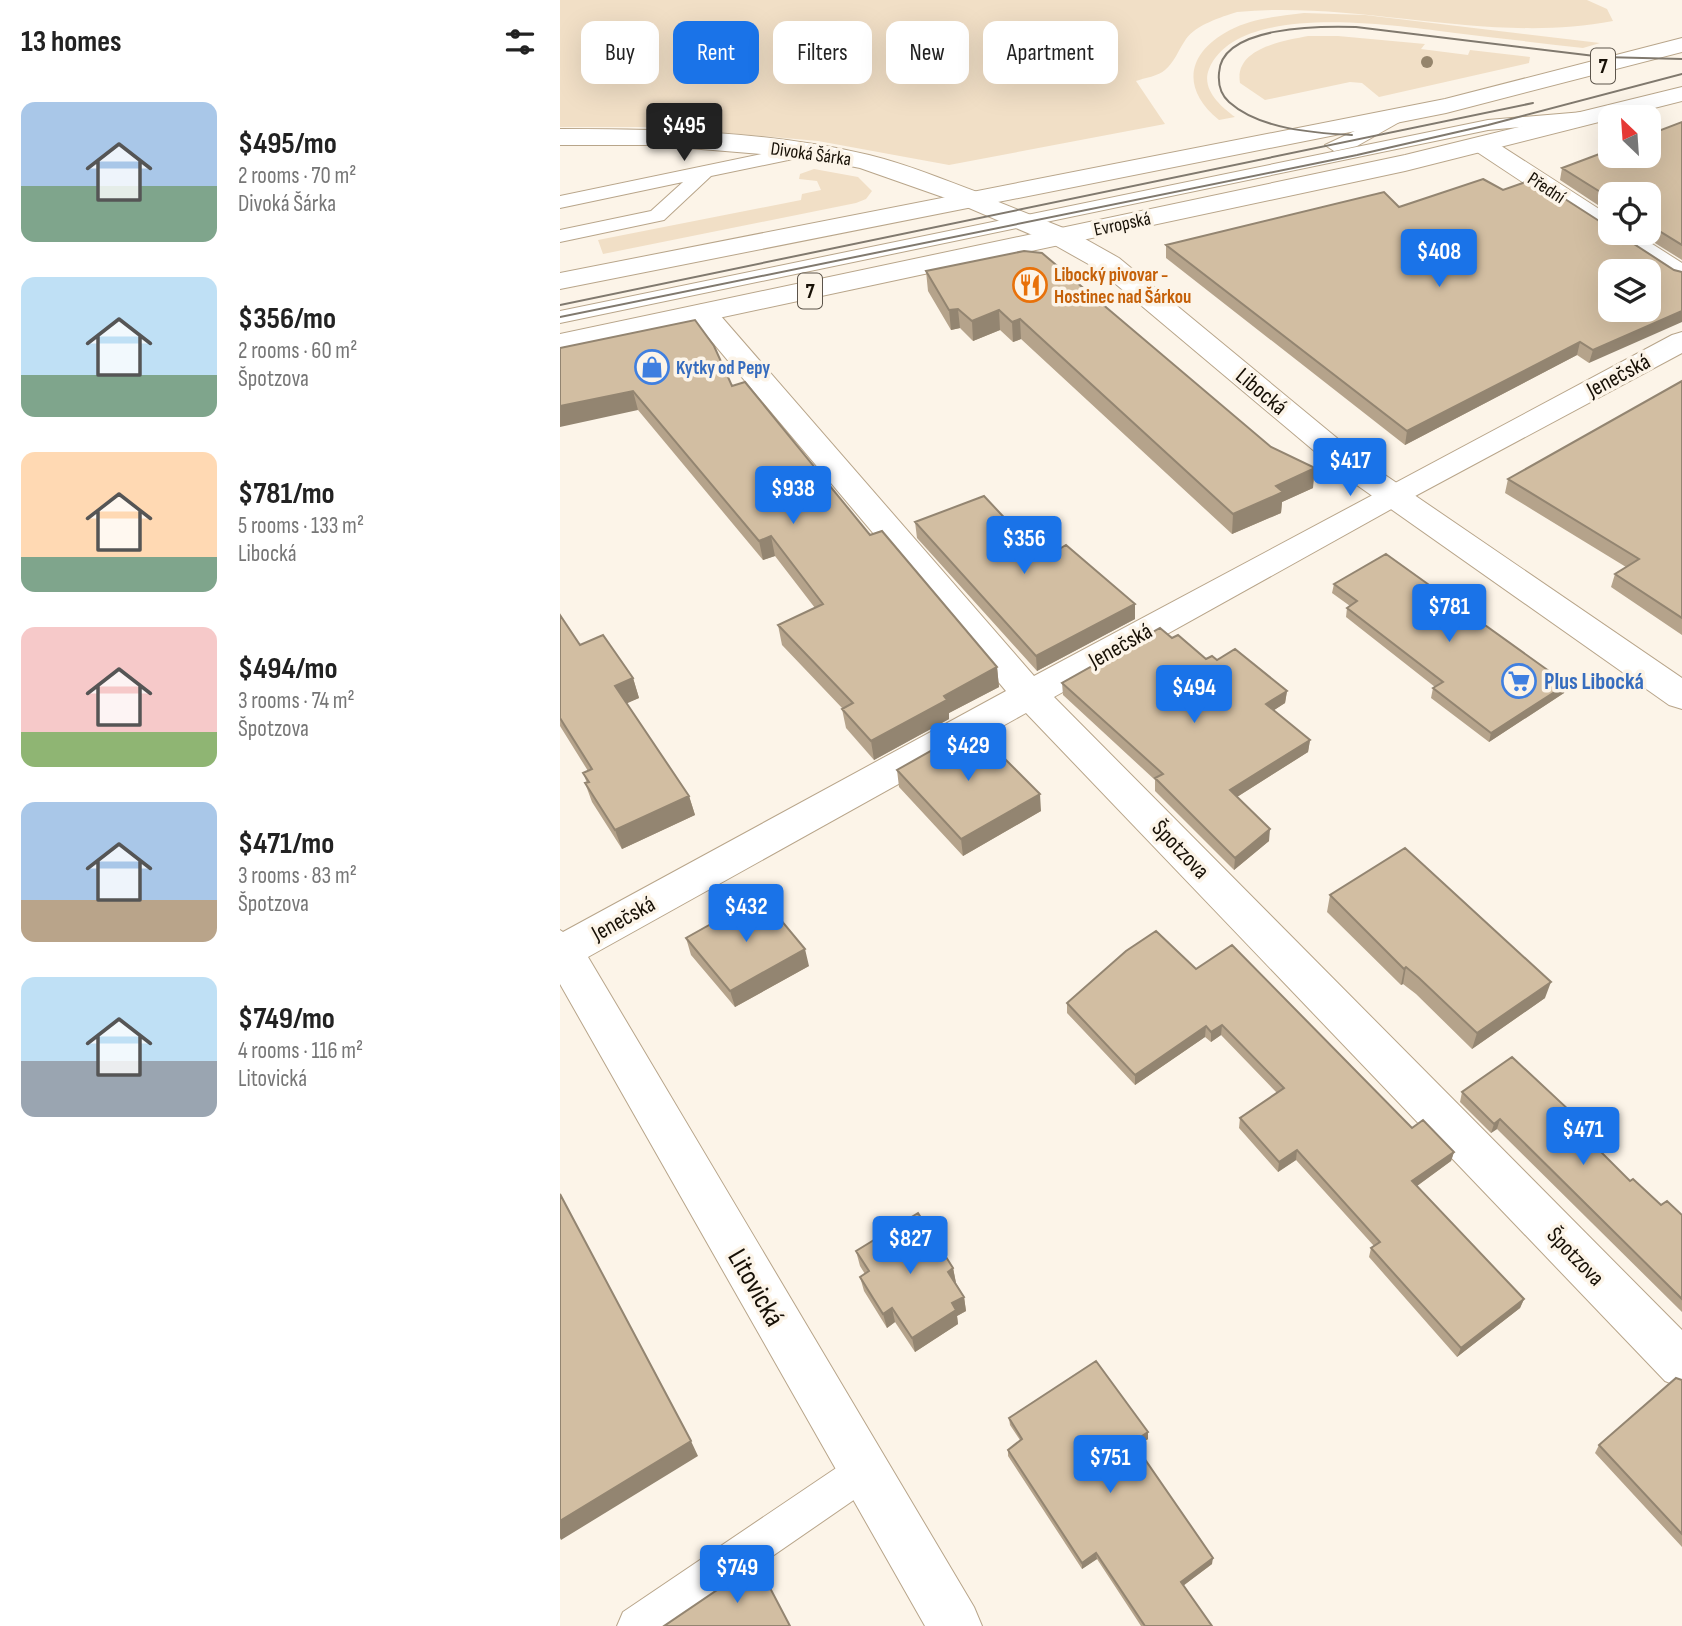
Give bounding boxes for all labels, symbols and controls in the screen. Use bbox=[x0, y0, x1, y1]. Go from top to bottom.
chip: Buy bbox=[581, 21, 659, 84]
chip: Rent bbox=[673, 21, 759, 84]
chip: Filters bbox=[773, 21, 872, 84]
chip: New bbox=[886, 21, 969, 84]
chip: Apartment bbox=[983, 21, 1118, 84]
icon: filters bbox=[501, 23, 539, 61]
text: 13 homes bbox=[21, 24, 122, 60]
road number: 7 bbox=[1591, 48, 1615, 84]
pin: $495 bbox=[643, 104, 725, 163]
north arrow bbox=[1598, 105, 1661, 168]
map controls bbox=[1598, 105, 1661, 322]
text: $495 bbox=[662, 112, 706, 140]
text: $495/mo bbox=[238, 126, 337, 162]
icon: home bbox=[77, 130, 161, 214]
street label: Divoká Šárka bbox=[769, 137, 853, 172]
text: 2 rooms · 70 m² bbox=[238, 162, 356, 190]
street label: Přední bbox=[1523, 168, 1570, 209]
button: locate bbox=[1598, 182, 1661, 245]
text: Divoká Šárka bbox=[238, 190, 336, 218]
street label: Evropská bbox=[1092, 207, 1153, 242]
pin: $408 bbox=[1398, 230, 1480, 289]
text: $408 bbox=[1417, 238, 1461, 266]
button: layers bbox=[1598, 259, 1661, 322]
place label: Libocký pivovar - Hostinec nad Šárkou bbox=[1054, 264, 1191, 309]
restaurant icon: Libocký pivovar - Hostinec nad Šárkou bbox=[1011, 266, 1049, 304]
road number: 7 bbox=[798, 274, 822, 308]
text: $356/mo bbox=[238, 301, 336, 337]
icon: home bbox=[77, 305, 161, 389]
text: 2 rooms · 60 m² bbox=[238, 337, 357, 365]
shop icon: Kytky od Pepy bbox=[633, 348, 671, 386]
street label: Jenečská bbox=[1581, 348, 1655, 405]
place label: Kytky od Pepy bbox=[676, 357, 770, 380]
street label: Libocká bbox=[1230, 362, 1293, 421]
text: Špotzova bbox=[238, 365, 309, 393]
pin: $417 bbox=[1309, 438, 1391, 498]
text: $417 bbox=[1329, 447, 1371, 475]
pin: $938 bbox=[752, 466, 834, 526]
text: $938 bbox=[771, 475, 815, 503]
text: $781/mo bbox=[238, 476, 335, 512]
icon: home bbox=[77, 480, 161, 564]
text: 5 rooms · 133 m² bbox=[238, 512, 364, 540]
pin: $356 bbox=[983, 516, 1065, 576]
text: $356 bbox=[1002, 525, 1046, 553]
text: Libocká bbox=[238, 540, 297, 568]
pin: $781 bbox=[1408, 584, 1490, 644]
text: $781 bbox=[1428, 593, 1470, 621]
street label: Jenečská bbox=[1083, 617, 1157, 675]
text: $494/mo bbox=[238, 651, 338, 687]
icon: home bbox=[77, 655, 161, 739]
supermarket icon: Plus Libocká bbox=[1500, 662, 1538, 700]
pin: $494 bbox=[1153, 666, 1235, 725]
place label: Plus Libocká bbox=[1544, 668, 1644, 696]
text: $494 bbox=[1172, 674, 1216, 702]
text: 3 rooms · 74 m² bbox=[238, 687, 355, 715]
text: Špotzova bbox=[238, 715, 309, 743]
pin: $429 bbox=[927, 724, 1009, 783]
text: $429 bbox=[946, 732, 990, 760]
street label: Špotzova bbox=[1146, 815, 1215, 885]
text: $471/mo bbox=[238, 826, 334, 862]
icon: home bbox=[77, 830, 161, 914]
text: 3 rooms · 83 m² bbox=[238, 862, 357, 890]
pin: $432 bbox=[705, 884, 787, 944]
text: Špotzova bbox=[238, 890, 309, 918]
street label: Jenečská bbox=[586, 890, 660, 948]
text: $432 bbox=[725, 893, 767, 921]
text: $749/mo bbox=[238, 1001, 335, 1037]
icon: home bbox=[77, 1005, 161, 1089]
text: 4 rooms · 116 m² bbox=[238, 1037, 363, 1065]
text: Litovická bbox=[238, 1065, 307, 1093]
pin: $471 bbox=[1542, 1108, 1624, 1167]
text: $471 bbox=[1562, 1116, 1604, 1144]
pin: $827 bbox=[869, 1216, 951, 1276]
street label: Špotzova bbox=[1541, 1222, 1610, 1292]
text: $827 bbox=[889, 1225, 931, 1253]
street label: Litovická bbox=[720, 1243, 791, 1332]
pin: $751 bbox=[1069, 1436, 1151, 1495]
text: $751 bbox=[1090, 1444, 1130, 1472]
pin: $749 bbox=[696, 1546, 778, 1605]
text: $749 bbox=[716, 1554, 758, 1582]

